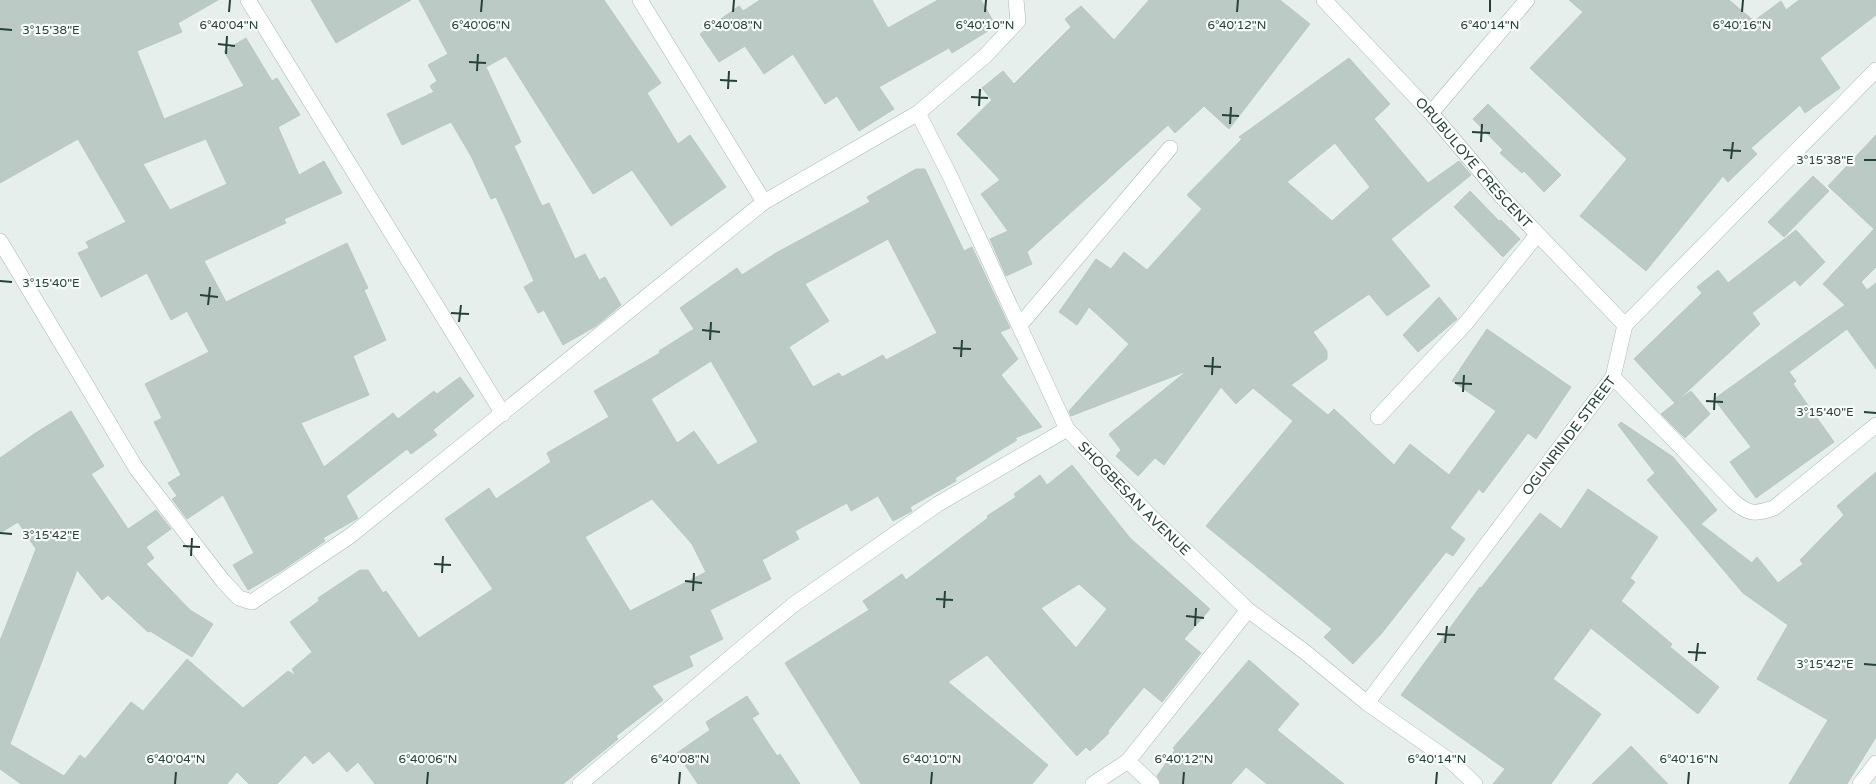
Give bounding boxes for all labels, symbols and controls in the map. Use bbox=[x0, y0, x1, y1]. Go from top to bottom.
text: 6°40'04"N bbox=[200, 18, 258, 32]
text: 6°40'06"N bbox=[452, 18, 510, 32]
text: 6°40'08"N bbox=[704, 18, 762, 32]
text: 6°40'10"N bbox=[956, 18, 1014, 32]
text: 6°40'12"N bbox=[1208, 18, 1266, 32]
text: 6°40'14"N bbox=[1461, 18, 1519, 32]
text: 6°40'16"N bbox=[1713, 18, 1771, 32]
text: 3°15'38"E bbox=[22, 23, 80, 37]
street label: ORUBULOYE CRESCENT bbox=[1411, 94, 1536, 232]
text: 3°15'38"E bbox=[1796, 153, 1854, 167]
text: 3°15'40"E bbox=[22, 276, 80, 290]
street label: OGUNRINDE STREET bbox=[1519, 372, 1620, 499]
text: 3°15'40"E bbox=[1796, 405, 1854, 419]
street label: SHOGBESAN AVENUE bbox=[1074, 438, 1194, 559]
text: 3°15'42"E bbox=[22, 528, 80, 542]
text: 3°15'42"E bbox=[1796, 657, 1854, 671]
text: 6°40'04"N bbox=[147, 752, 205, 766]
text: 6°40'06"N bbox=[399, 752, 457, 766]
text: 6°40'08"N bbox=[651, 752, 709, 766]
text: 6°40'10"N bbox=[903, 752, 961, 766]
text: 6°40'12"N bbox=[1155, 752, 1213, 766]
text: 6°40'14"N bbox=[1408, 752, 1466, 766]
text: 6°40'16"N bbox=[1660, 752, 1718, 766]

